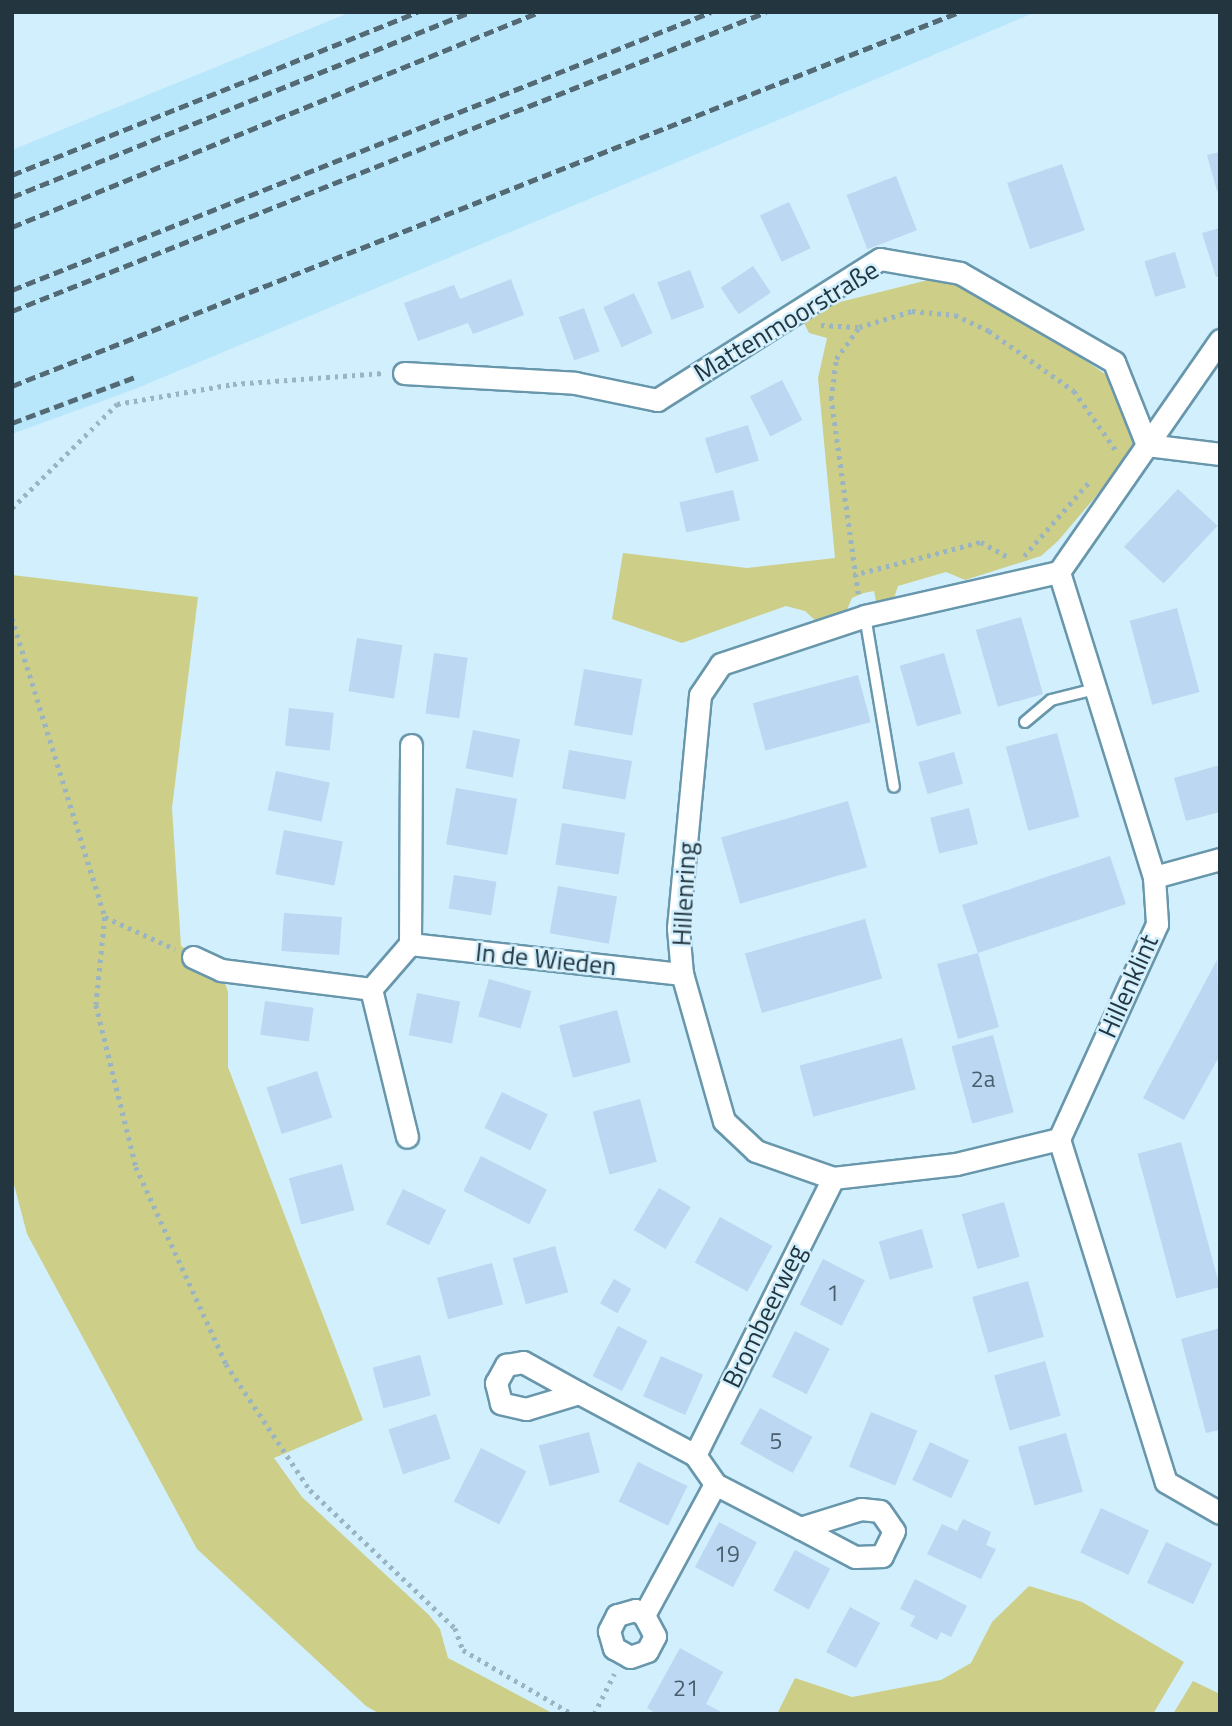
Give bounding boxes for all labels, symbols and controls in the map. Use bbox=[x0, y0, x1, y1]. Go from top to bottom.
street label: Mattenmoorstraße bbox=[688, 254, 884, 388]
street label: Hillenring bbox=[666, 841, 702, 947]
street label: Hillenklint bbox=[1091, 930, 1165, 1042]
street label: In de Wieden bbox=[474, 936, 618, 982]
house number: 2a bbox=[971, 1065, 995, 1093]
street label: Brombeerweg bbox=[716, 1239, 812, 1393]
house number: 1 bbox=[827, 1279, 839, 1307]
house number: 5 bbox=[770, 1427, 782, 1455]
house number: 19 bbox=[714, 1540, 740, 1568]
house number: 21 bbox=[673, 1674, 699, 1702]

